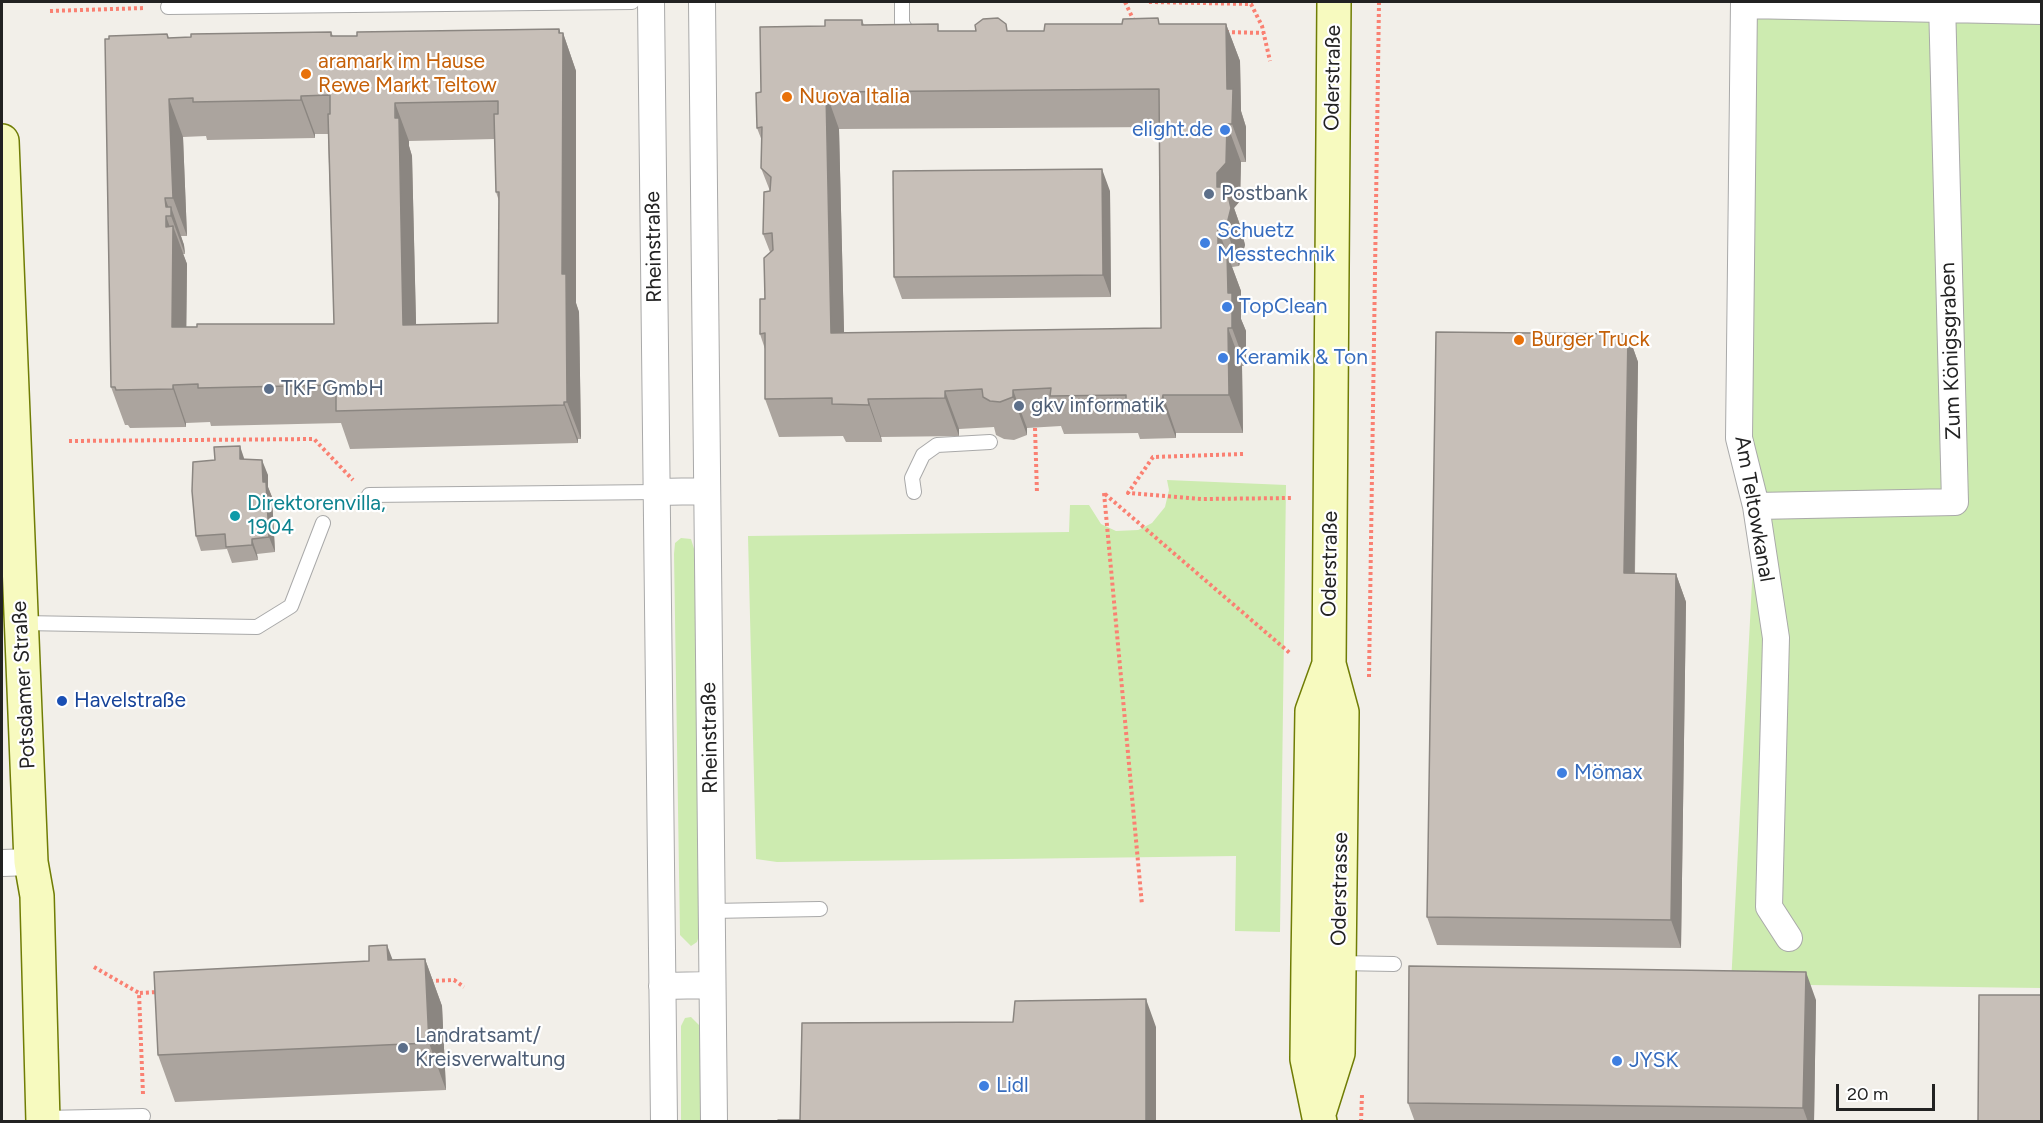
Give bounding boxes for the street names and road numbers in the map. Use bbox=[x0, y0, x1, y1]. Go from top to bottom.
street label: Oderstraße bbox=[1319, 25, 1347, 131]
street label: Rheinstraße bbox=[640, 191, 668, 303]
street label: Zum Königsgraben bbox=[1935, 262, 1967, 440]
street label: Am Teltowkanal bbox=[1729, 434, 1779, 584]
street label: Oderstraße bbox=[1316, 511, 1344, 617]
street label: Potsdamer Straße bbox=[7, 600, 41, 770]
street label: Rheinstraße bbox=[696, 682, 724, 794]
street label: Oderstrasse bbox=[1326, 832, 1354, 946]

